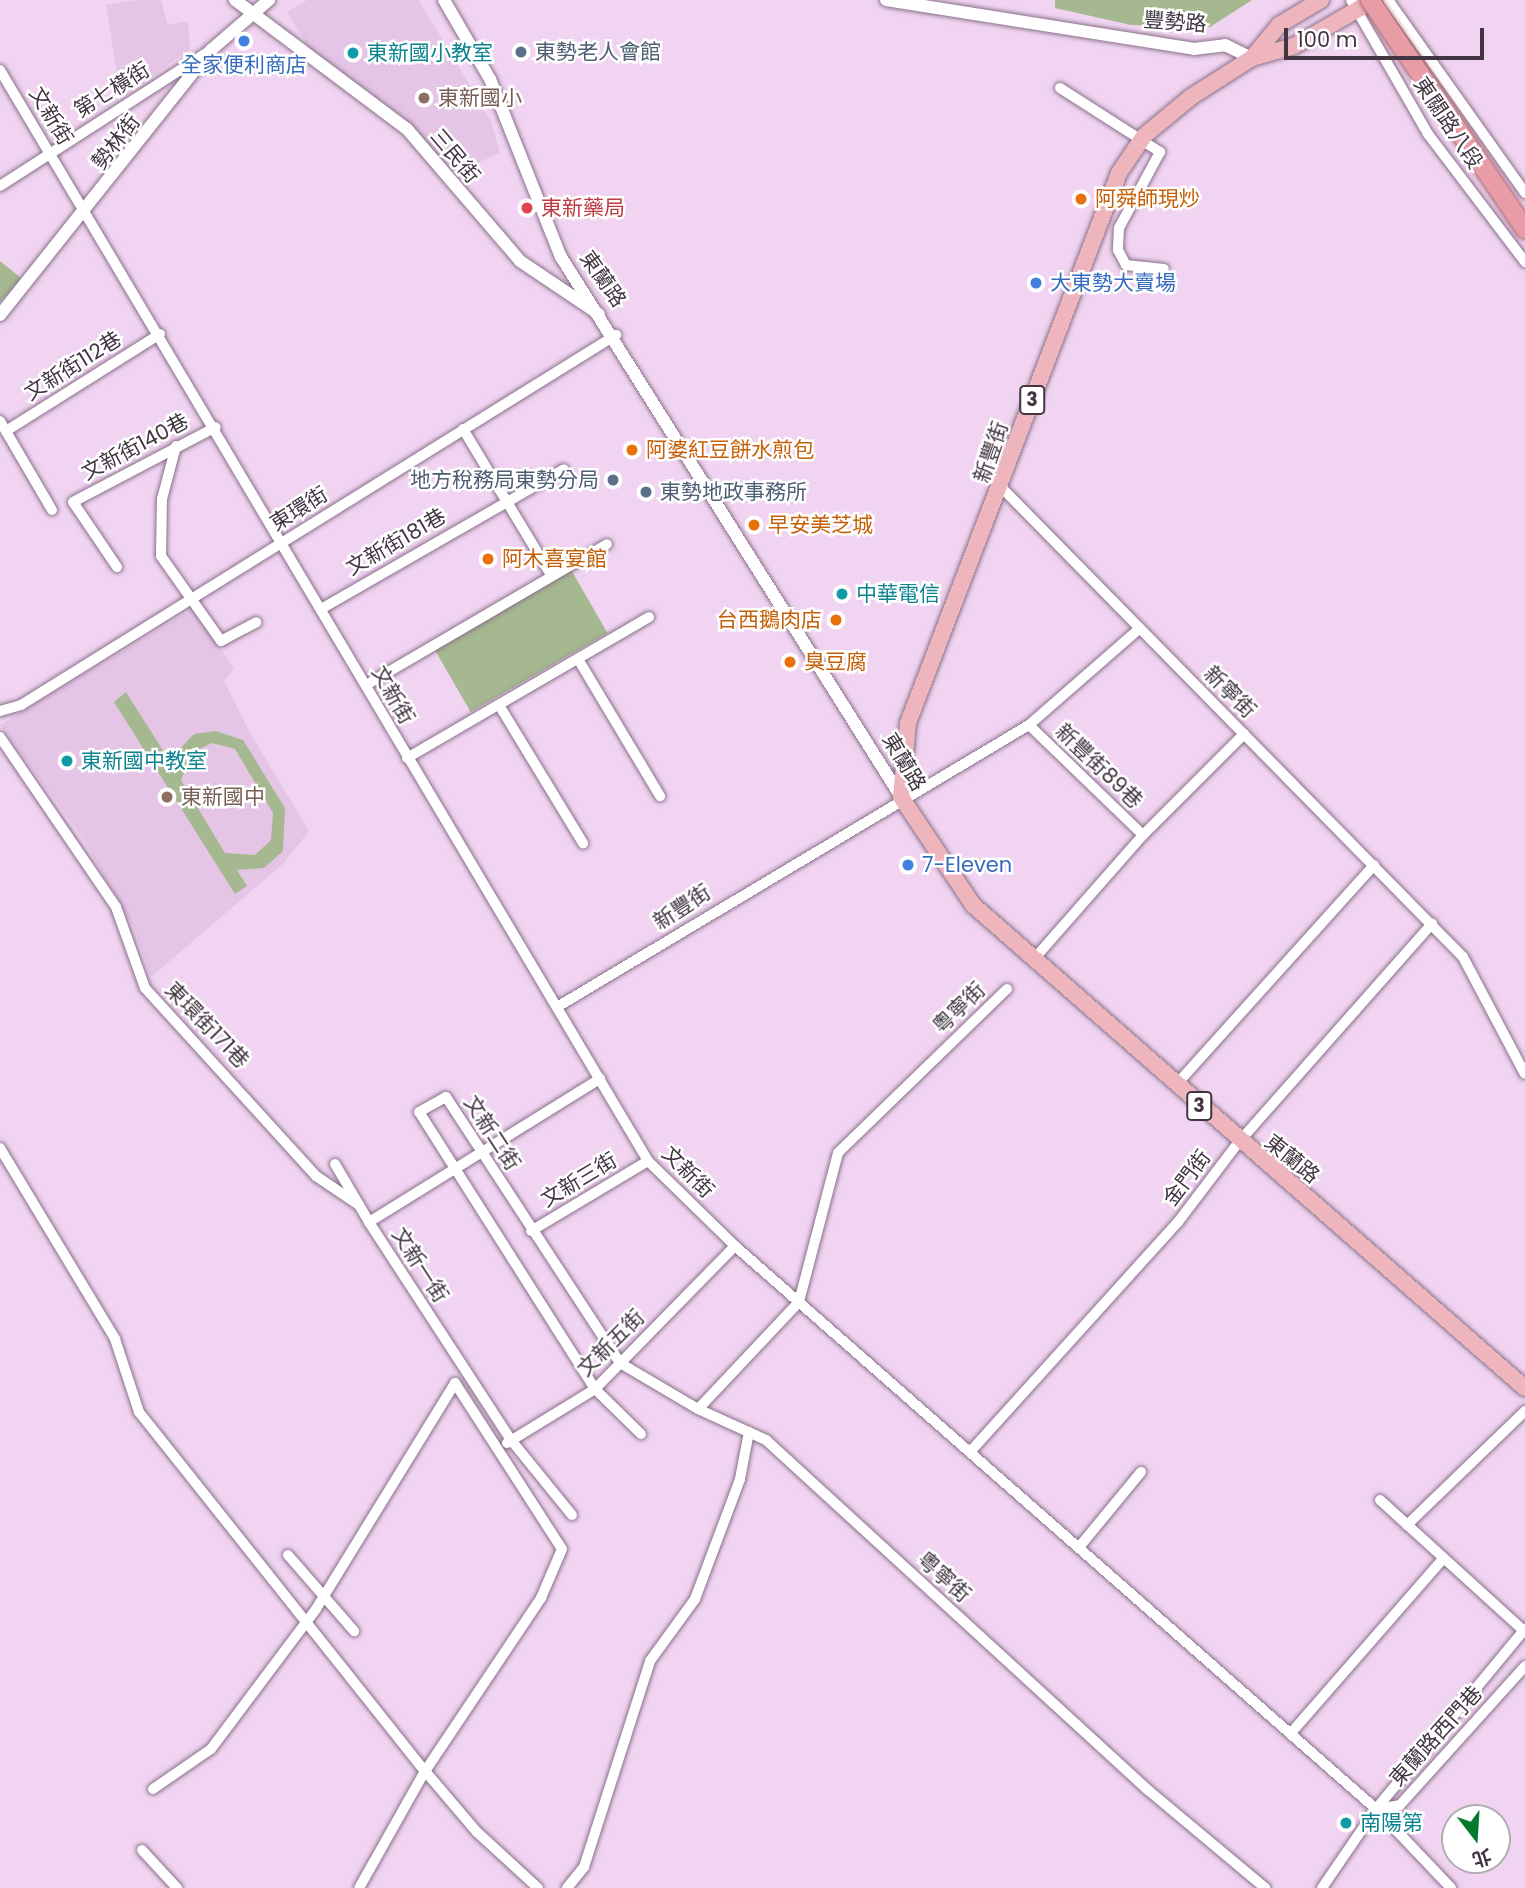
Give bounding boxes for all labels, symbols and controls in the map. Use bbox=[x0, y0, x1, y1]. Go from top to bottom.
street label: 豐勢路 bbox=[1143, 7, 1207, 37]
scale bar bbox=[1287, 14, 1486, 58]
text: 100 m bbox=[1297, 25, 1357, 54]
marker: 全家便利商店 bbox=[236, 33, 252, 49]
place label: 東勢老人會館 bbox=[535, 39, 661, 65]
place label: 東新國小教室 bbox=[367, 40, 493, 66]
marker: 東勢老人會館 bbox=[513, 44, 529, 60]
marker: 東新國小教室 bbox=[345, 45, 361, 61]
place label: 全家便利商店 bbox=[181, 52, 307, 78]
street label: 第七橫街 bbox=[70, 57, 154, 123]
street label: 東關路八段 bbox=[1408, 72, 1488, 174]
street label: 文新街 bbox=[24, 83, 78, 149]
place label: 東新國小 bbox=[438, 85, 522, 111]
marker: 東新國小 bbox=[416, 90, 432, 106]
street label: 勢林街 bbox=[87, 109, 145, 175]
street label: 三民街 bbox=[425, 124, 485, 188]
place label: 阿舜師現炒 bbox=[1095, 186, 1200, 212]
marker: 阿舜師現炒 bbox=[1073, 191, 1089, 207]
place label: 東新藥局 bbox=[541, 195, 625, 221]
marker: 東新藥局 bbox=[519, 200, 535, 216]
street label: 東蘭路 bbox=[575, 246, 631, 312]
place label: 大東勢大賣場 bbox=[1050, 270, 1176, 296]
marker: 大東勢大賣場 bbox=[1028, 275, 1044, 291]
street label: 文新街112巷 bbox=[20, 326, 126, 406]
road number: 3 bbox=[1018, 384, 1046, 416]
street label: 文新街140巷 bbox=[77, 408, 193, 486]
street label: 新豐街 bbox=[969, 418, 1013, 486]
place label: 阿婆紅豆餅水煎包 bbox=[646, 437, 814, 463]
marker: 阿婆紅豆餅水煎包 bbox=[624, 442, 640, 458]
place label: 地方稅務局東勢分局 bbox=[410, 467, 599, 493]
marker: 地方稅務局東勢分局 bbox=[605, 472, 621, 488]
place label: 東勢地政事務所 bbox=[660, 479, 807, 505]
street label: 東環街 bbox=[266, 482, 332, 536]
marker: 東勢地政事務所 bbox=[638, 484, 654, 500]
street label: 文新街181巷 bbox=[342, 503, 450, 581]
place label: 早安美芝城 bbox=[768, 512, 873, 538]
marker: 早安美芝城 bbox=[746, 517, 762, 533]
place label: 阿木喜宴館 bbox=[502, 546, 607, 572]
marker: 阿木喜宴館 bbox=[480, 551, 496, 567]
place label: 中華電信 bbox=[856, 581, 940, 607]
marker: 中華電信 bbox=[834, 586, 850, 602]
place label: 台西鵝肉店 bbox=[717, 607, 822, 633]
marker: 台西鵝肉店 bbox=[828, 612, 844, 628]
place label: 臭豆腐 bbox=[804, 649, 867, 675]
marker: 臭豆腐 bbox=[782, 654, 798, 670]
street label: 文新街 bbox=[366, 661, 420, 729]
street label: 新寧街 bbox=[1199, 661, 1261, 723]
street label: 新豐街89巷 bbox=[1051, 719, 1147, 813]
street label: 東蘭路 bbox=[877, 729, 931, 795]
place label: 東新國中教室 bbox=[81, 748, 207, 774]
marker: 東新國中教室 bbox=[59, 753, 75, 769]
place label: 東新國中 bbox=[181, 784, 265, 810]
marker: 東新國中 bbox=[159, 789, 175, 805]
place label: 7-Eleven bbox=[922, 852, 1012, 878]
marker: 7-Eleven bbox=[900, 857, 916, 873]
street label: 新豐街 bbox=[649, 879, 715, 935]
street label: 東環街171巷 bbox=[160, 977, 254, 1073]
street label: 粵寧街 bbox=[928, 977, 990, 1039]
road number: 3 bbox=[1185, 1090, 1213, 1122]
street label: 文新二街 bbox=[459, 1091, 525, 1175]
street label: 東蘭路 bbox=[1260, 1129, 1324, 1189]
street label: 文新街 bbox=[657, 1141, 719, 1203]
street label: 金門街 bbox=[1158, 1145, 1216, 1211]
street label: 文新三街 bbox=[537, 1148, 621, 1212]
street label: 文新一街 bbox=[387, 1223, 453, 1307]
street label: 文新五街 bbox=[572, 1304, 650, 1382]
street label: 粵寧街 bbox=[912, 1547, 976, 1607]
street label: 東蘭路西門巷 bbox=[1384, 1681, 1488, 1791]
north arrow bbox=[1441, 1804, 1511, 1874]
place label: 南陽第 bbox=[1360, 1810, 1423, 1836]
marker: 南陽第 bbox=[1338, 1815, 1354, 1831]
text: 北 bbox=[1469, 1842, 1495, 1873]

